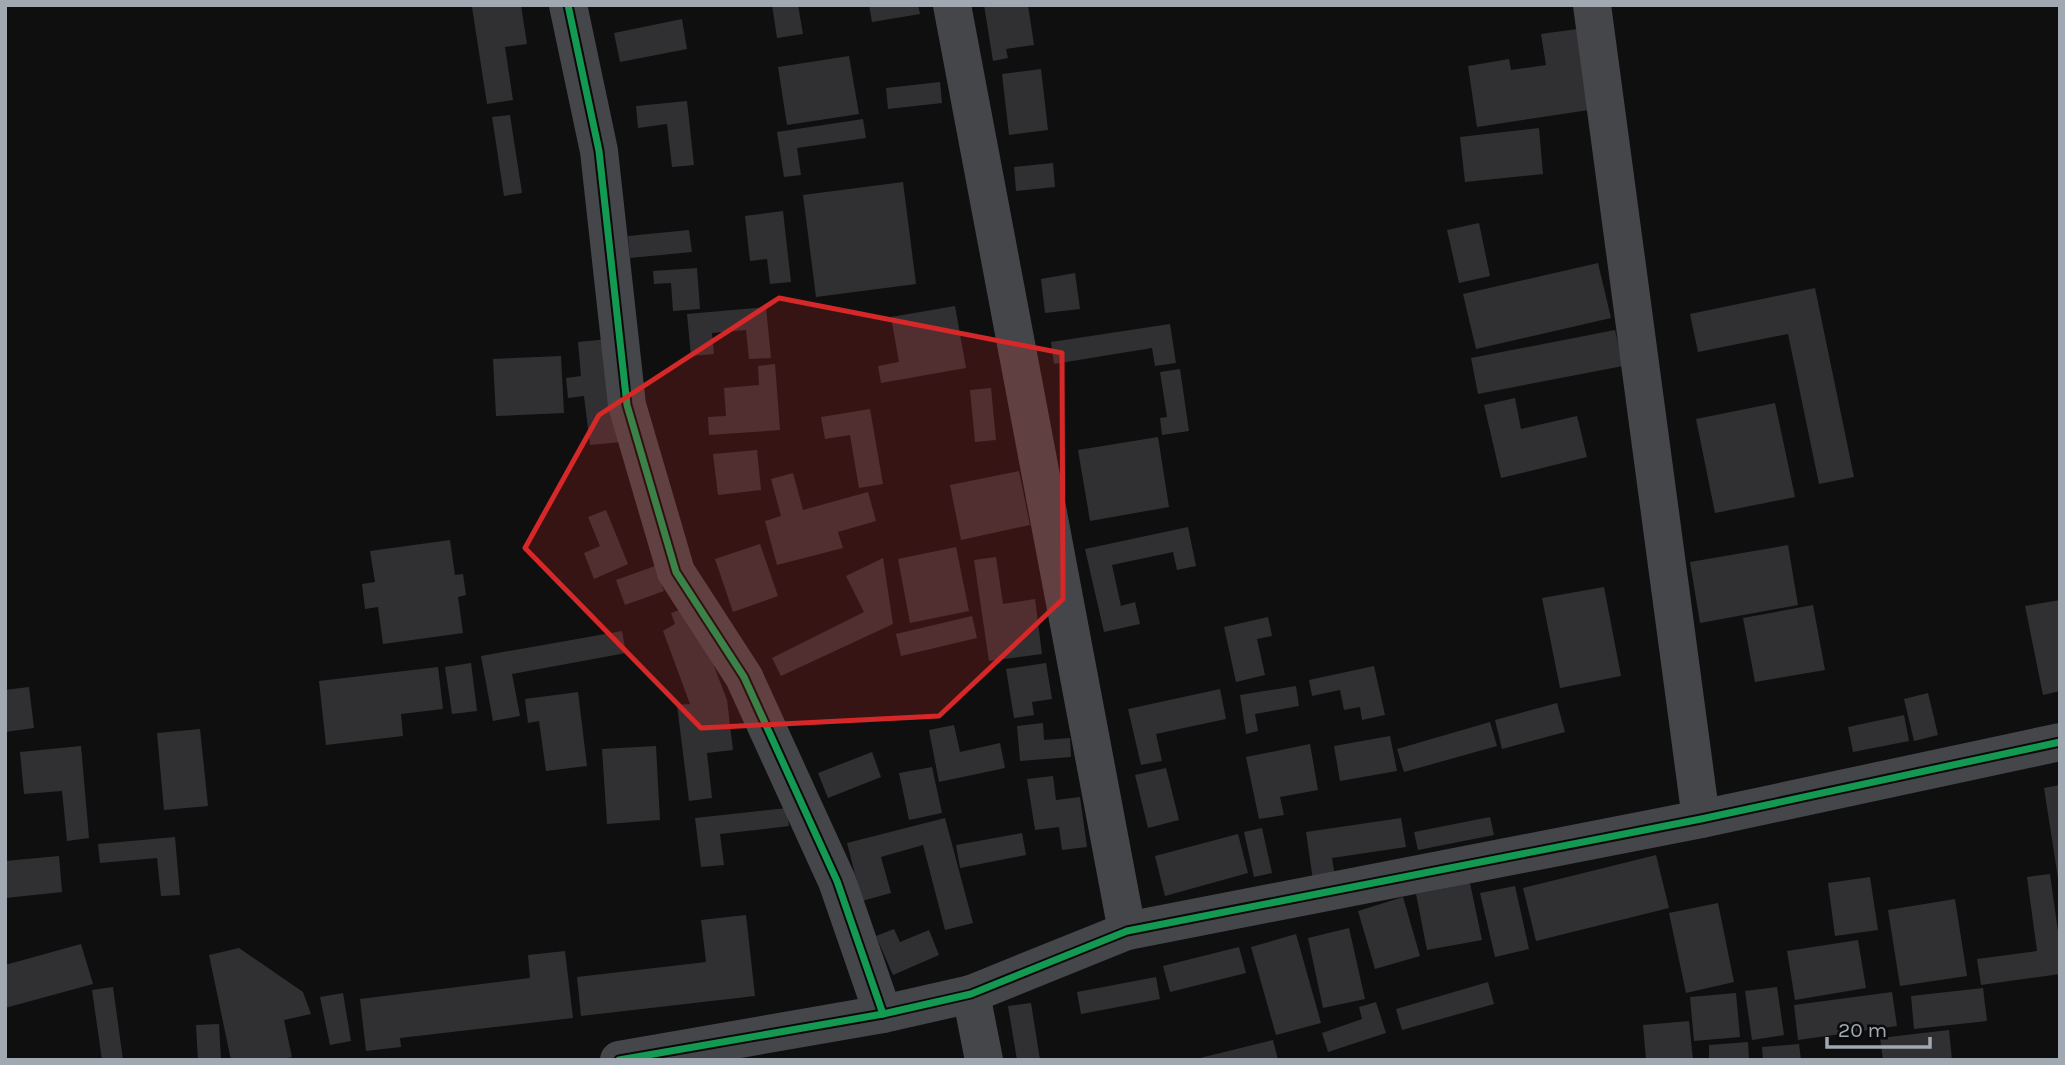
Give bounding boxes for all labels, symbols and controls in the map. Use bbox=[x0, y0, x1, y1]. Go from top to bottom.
scale bar bbox=[1827, 1006, 1930, 1050]
text: 20 m bbox=[1838, 1018, 1887, 1042]

